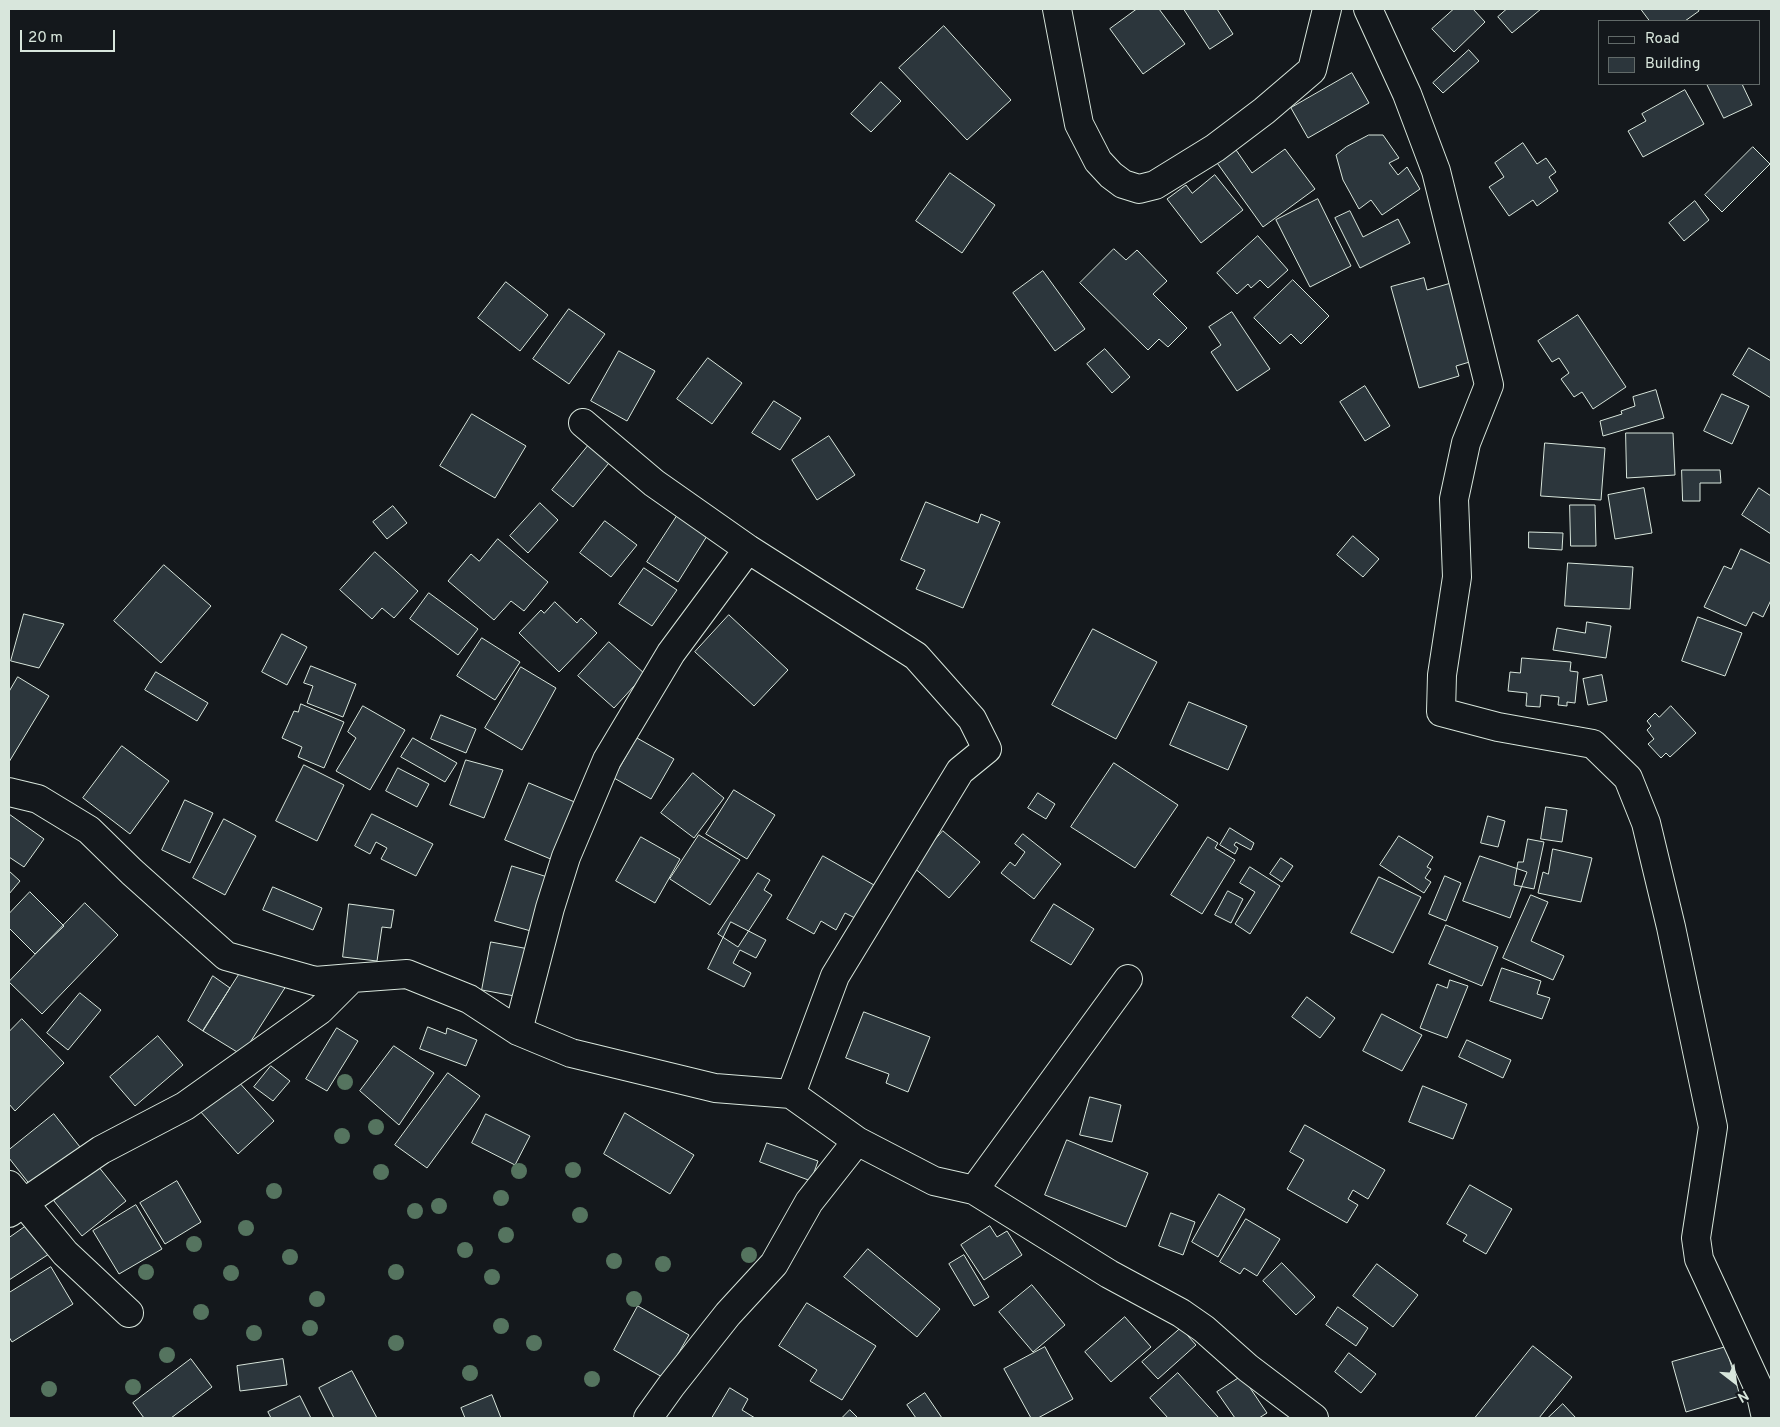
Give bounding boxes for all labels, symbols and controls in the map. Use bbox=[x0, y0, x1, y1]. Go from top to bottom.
scale bar bbox=[22, 20, 118, 52]
legend bbox=[1598, 20, 1760, 85]
text: 20 m bbox=[28, 29, 63, 48]
text: Road bbox=[1645, 30, 1680, 49]
text: Building bbox=[1645, 55, 1700, 74]
north arrow bbox=[1710, 1357, 1760, 1407]
text: N bbox=[1734, 1386, 1751, 1405]

